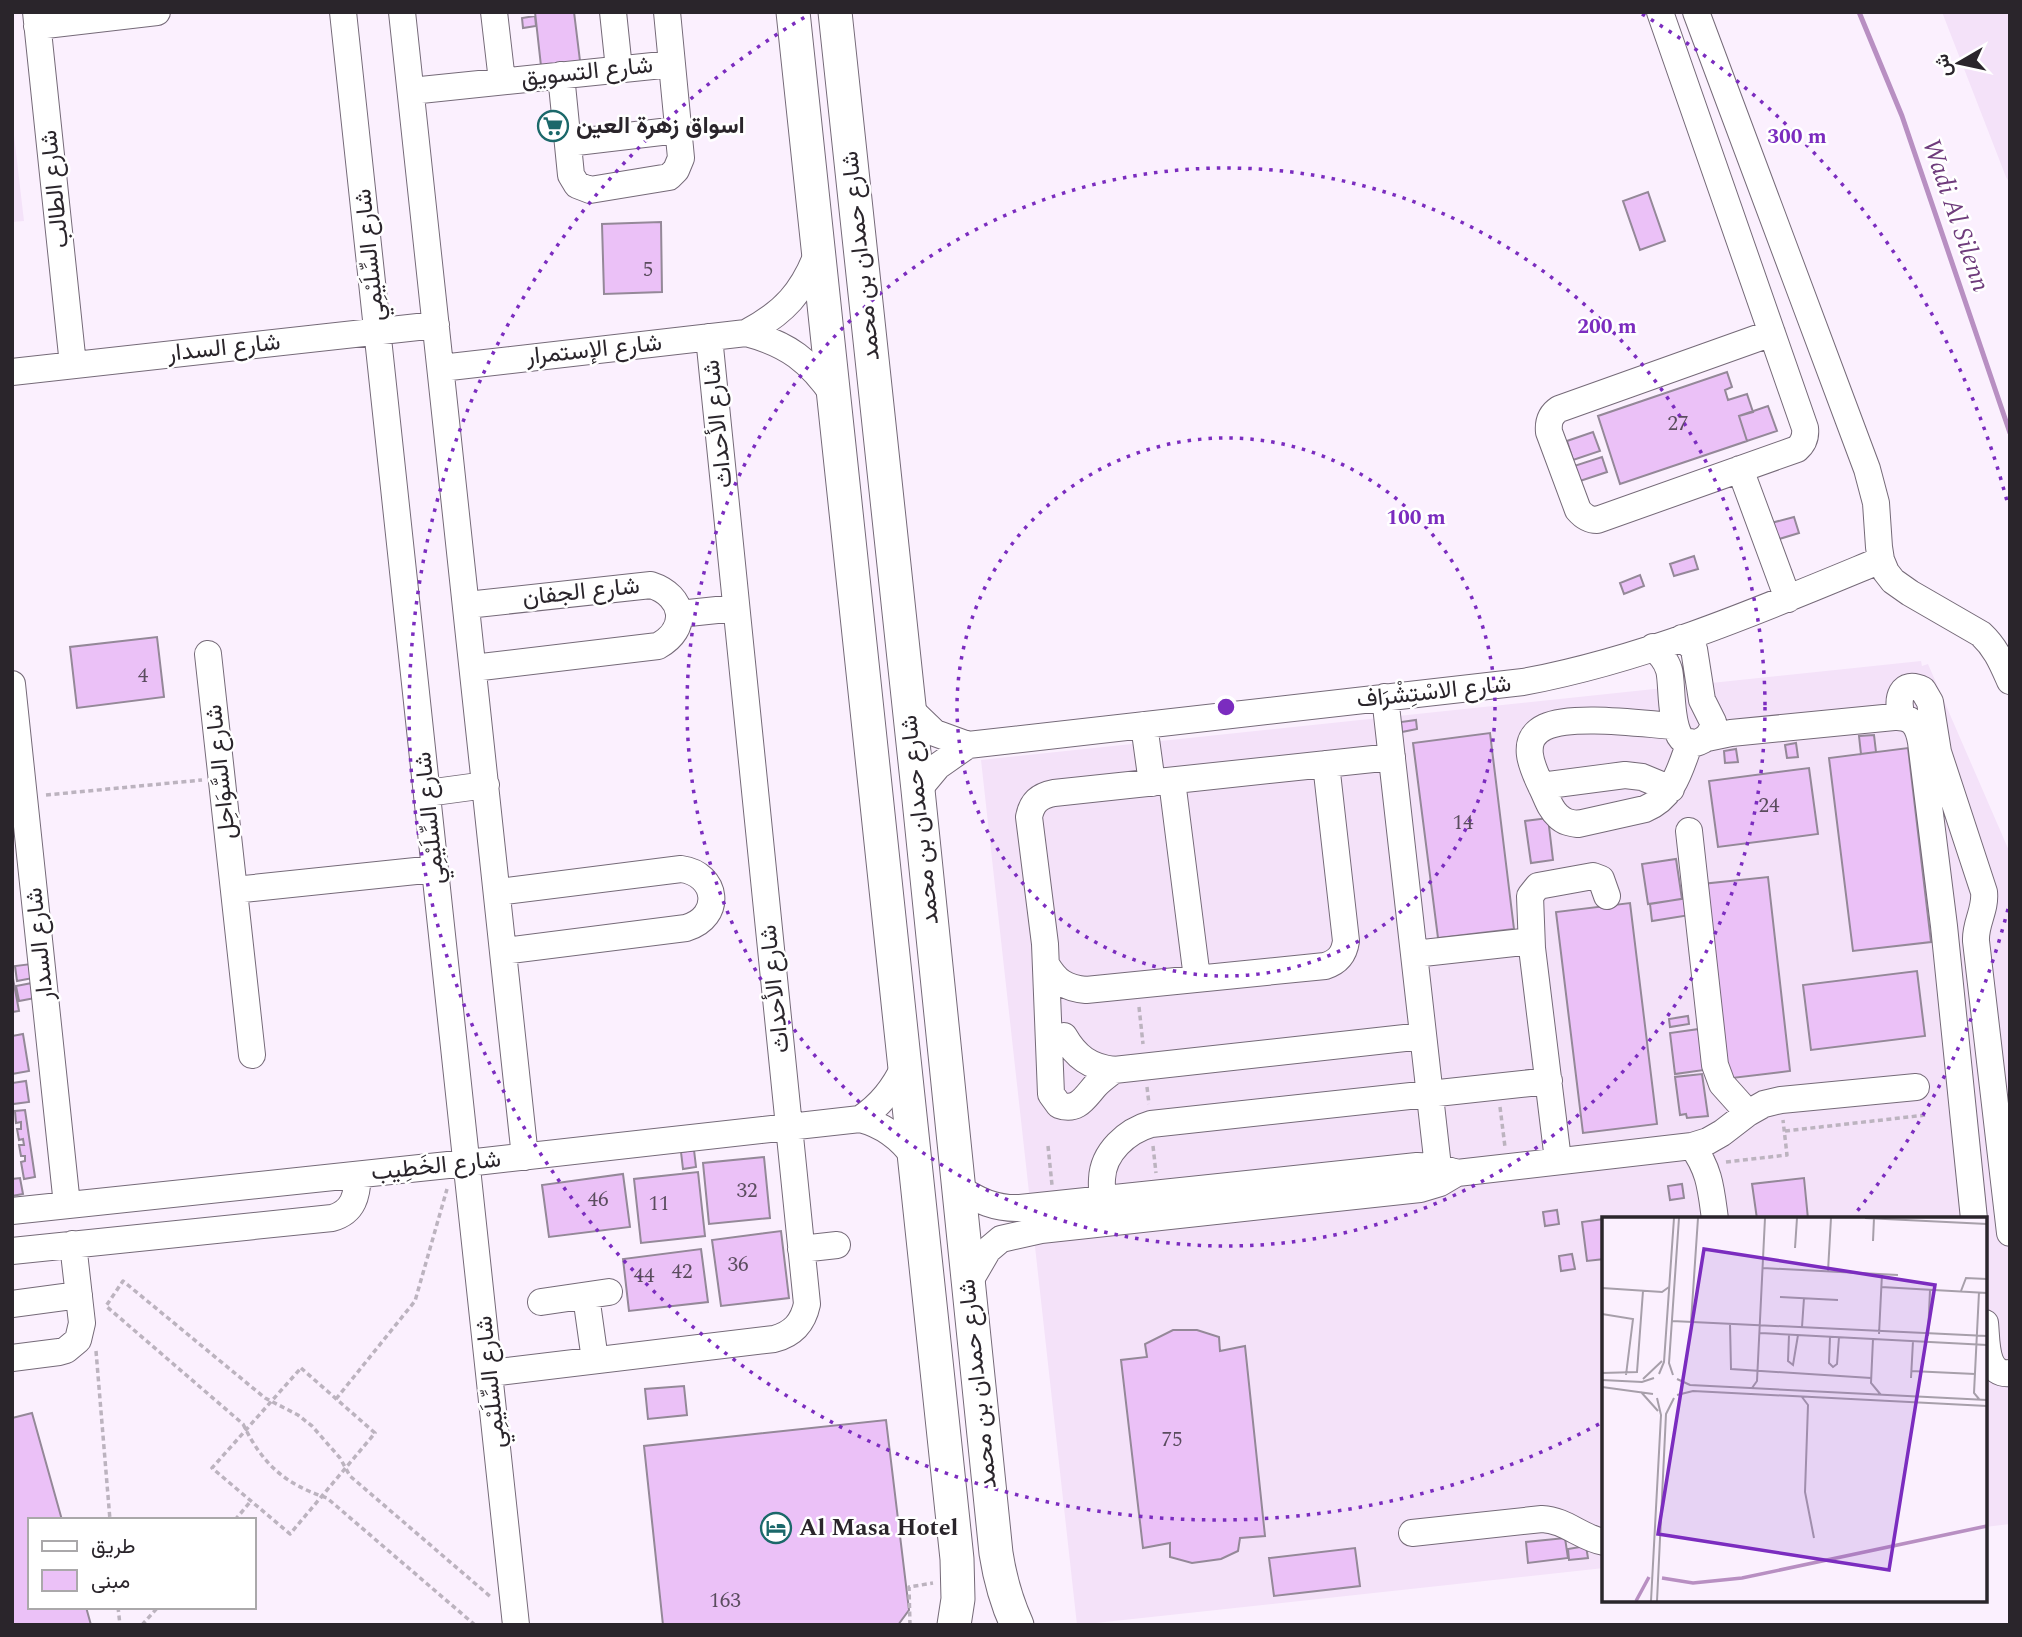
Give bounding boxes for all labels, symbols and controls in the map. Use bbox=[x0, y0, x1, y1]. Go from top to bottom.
north arrow bbox=[1924, 28, 1994, 98]
street label: شارع التسويق bbox=[519, 47, 655, 97]
text: ش bbox=[1928, 52, 1960, 79]
place label: اسواق زهرة العين bbox=[576, 108, 745, 144]
supermarket icon: اسواق زهرة العين bbox=[536, 109, 570, 143]
text: 300 m bbox=[1767, 121, 1827, 153]
street label: شارع الطالب bbox=[31, 128, 79, 250]
water label: Wadi Al Silenn bbox=[1911, 133, 2001, 297]
street label: شارع حمدان بن محمد bbox=[832, 149, 890, 363]
street label: شارع السِّلَيْمِي bbox=[345, 187, 395, 323]
house number: 5 bbox=[643, 254, 653, 286]
text: 200 m bbox=[1577, 311, 1637, 343]
street label: شارع السدار bbox=[165, 324, 282, 372]
street label: شارع الإستمرار bbox=[523, 325, 664, 375]
street label: شارع الأحداث bbox=[693, 358, 743, 490]
house number: 27 bbox=[1668, 408, 1689, 440]
text: 100 m bbox=[1386, 502, 1446, 534]
street label: شارع الجفان bbox=[521, 568, 641, 616]
house number: 4 bbox=[138, 660, 149, 692]
street label: شارع الاسْتِشْرَاف bbox=[1355, 666, 1513, 718]
centre of rings bbox=[1214, 695, 1238, 719]
street label: شارع السَّوَاحِل bbox=[196, 703, 246, 841]
street label: شارع حمدان بن محمد bbox=[891, 713, 949, 927]
street label: شارع السِّلَيْمِي bbox=[405, 750, 455, 886]
house number: 24 bbox=[1759, 790, 1780, 822]
house number: 14 bbox=[1453, 807, 1474, 839]
street label: شارع السدار bbox=[16, 886, 64, 1003]
street label: شارع الأحداث bbox=[750, 923, 800, 1055]
street label: شارع الخَطِيب bbox=[369, 1141, 503, 1191]
house number: 32 bbox=[737, 1175, 758, 1207]
house number: 46 bbox=[588, 1184, 609, 1216]
house number: 11 bbox=[649, 1188, 670, 1220]
inset map bbox=[1602, 1217, 1987, 1602]
house number: 36 bbox=[728, 1249, 749, 1281]
house number: 42 bbox=[672, 1256, 693, 1288]
house number: 44 bbox=[634, 1260, 655, 1292]
street label: شارع حمدان بن محمد bbox=[949, 1277, 1007, 1491]
street label: شارع السِّلَيْمِي bbox=[466, 1314, 516, 1450]
house number: 75 bbox=[1162, 1424, 1183, 1456]
place label: Al Masa Hotel bbox=[799, 1510, 959, 1546]
hotel icon: Al Masa Hotel bbox=[759, 1511, 793, 1545]
legend bbox=[28, 1518, 256, 1609]
text: طريق bbox=[91, 1531, 136, 1563]
text: مبنى bbox=[91, 1566, 130, 1598]
house number: 163 bbox=[709, 1585, 741, 1617]

